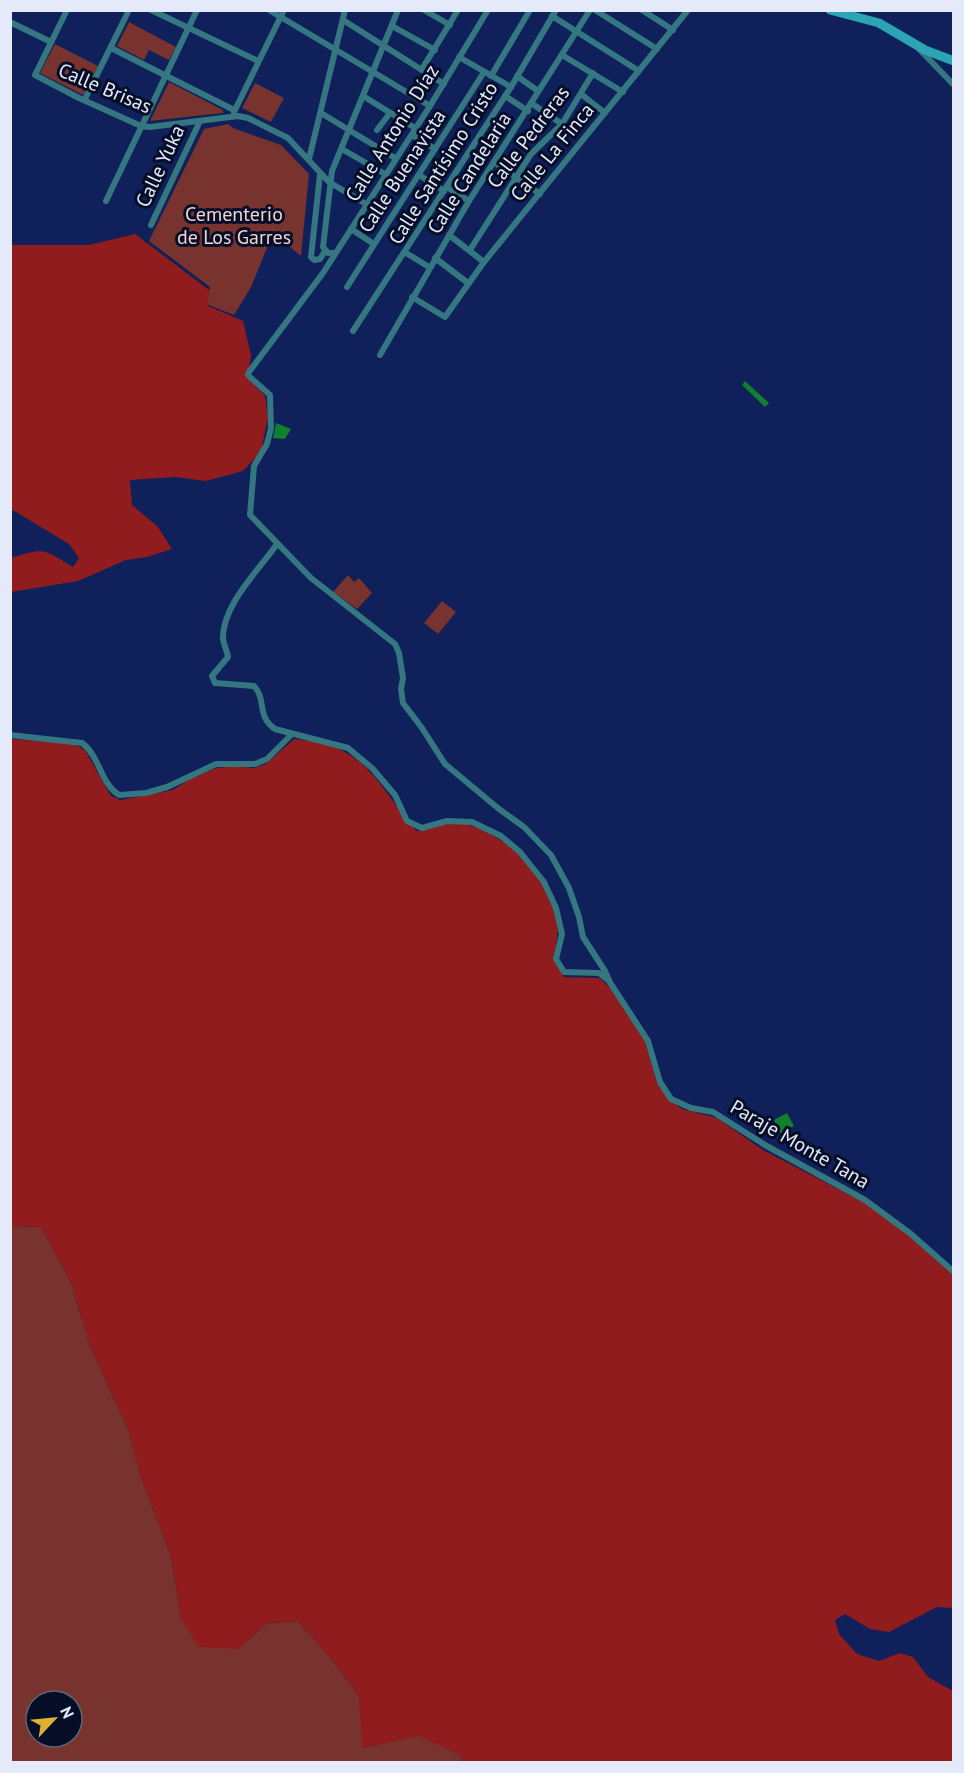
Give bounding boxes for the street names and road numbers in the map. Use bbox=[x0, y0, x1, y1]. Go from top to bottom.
street label: Calle Brisas bbox=[54, 57, 156, 119]
street label: Calle Antonio Díaz bbox=[339, 59, 445, 207]
street label: Calle Santísimo Cristo bbox=[382, 77, 504, 249]
street label: Calle Pedreras bbox=[481, 81, 575, 193]
street label: Calle La Finca bbox=[504, 98, 600, 206]
street label: Calle Buenavista bbox=[352, 104, 452, 238]
street label: Calle Candelaria bbox=[421, 107, 517, 239]
street label: Calle Yuka bbox=[130, 121, 190, 211]
street label: Paraje Monte Tana bbox=[726, 1094, 874, 1194]

